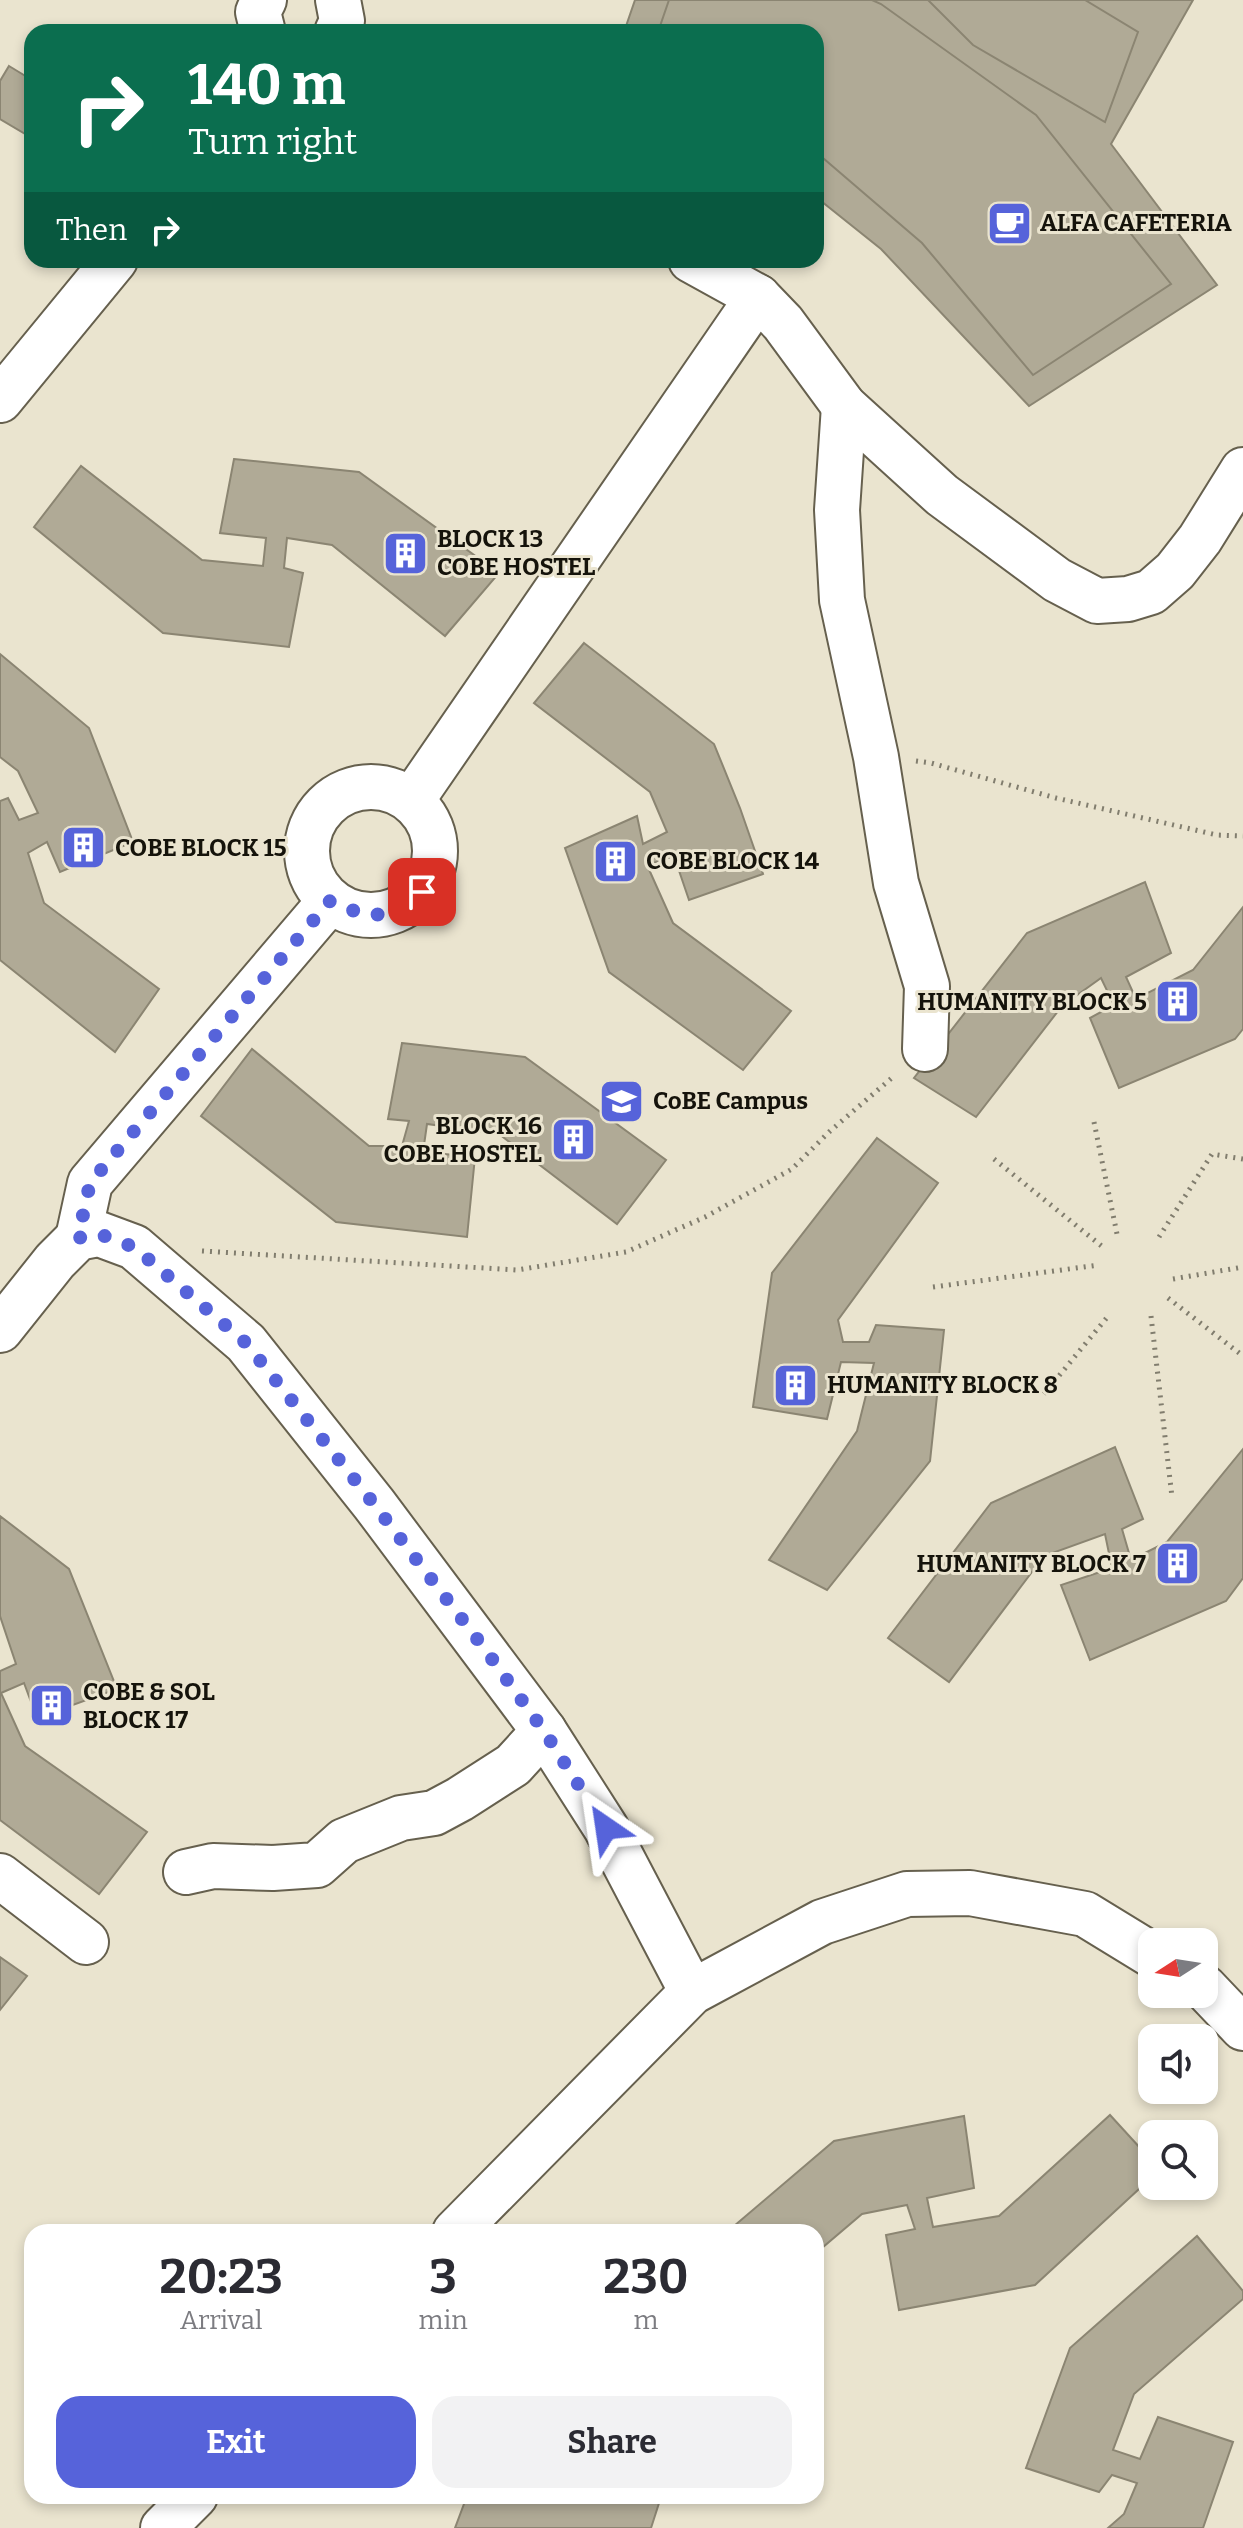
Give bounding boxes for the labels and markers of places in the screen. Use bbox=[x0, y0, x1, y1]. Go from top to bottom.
cafe icon: ALFA CAFETERIA bbox=[985, 199, 1033, 247]
place label: ALFA CAFETERIA bbox=[1040, 209, 1233, 237]
place label: BLOCK 13 COBE HOSTEL bbox=[437, 525, 595, 581]
building icon: BLOCK 13 COBE HOSTEL bbox=[382, 529, 430, 577]
building icon: COBE BLOCK 15 bbox=[60, 824, 108, 872]
place label: COBE BLOCK 15 bbox=[115, 834, 287, 862]
building icon: COBE BLOCK 14 bbox=[591, 837, 639, 885]
place label: COBE BLOCK 14 bbox=[646, 847, 820, 875]
pin bbox=[388, 858, 456, 926]
building icon: HUMANITY BLOCK 5 bbox=[1154, 978, 1202, 1026]
place label: HUMANITY BLOCK 5 bbox=[917, 988, 1147, 1016]
school or university icon: CoBE Campus bbox=[598, 1077, 646, 1125]
place label: CoBE Campus bbox=[653, 1087, 808, 1115]
place label: BLOCK 16 COBE HOSTEL bbox=[384, 1112, 542, 1168]
building icon: BLOCK 16 COBE HOSTEL bbox=[549, 1116, 597, 1164]
building icon: HUMANITY BLOCK 8 bbox=[772, 1361, 820, 1409]
place label: HUMANITY BLOCK 8 bbox=[827, 1371, 1058, 1399]
building icon: HUMANITY BLOCK 7 bbox=[1153, 1540, 1201, 1588]
place label: HUMANITY BLOCK 7 bbox=[916, 1550, 1146, 1578]
place label: COBE & SOL BLOCK 17 bbox=[83, 1678, 215, 1734]
building icon: COBE & SOL BLOCK 17 bbox=[28, 1682, 76, 1730]

